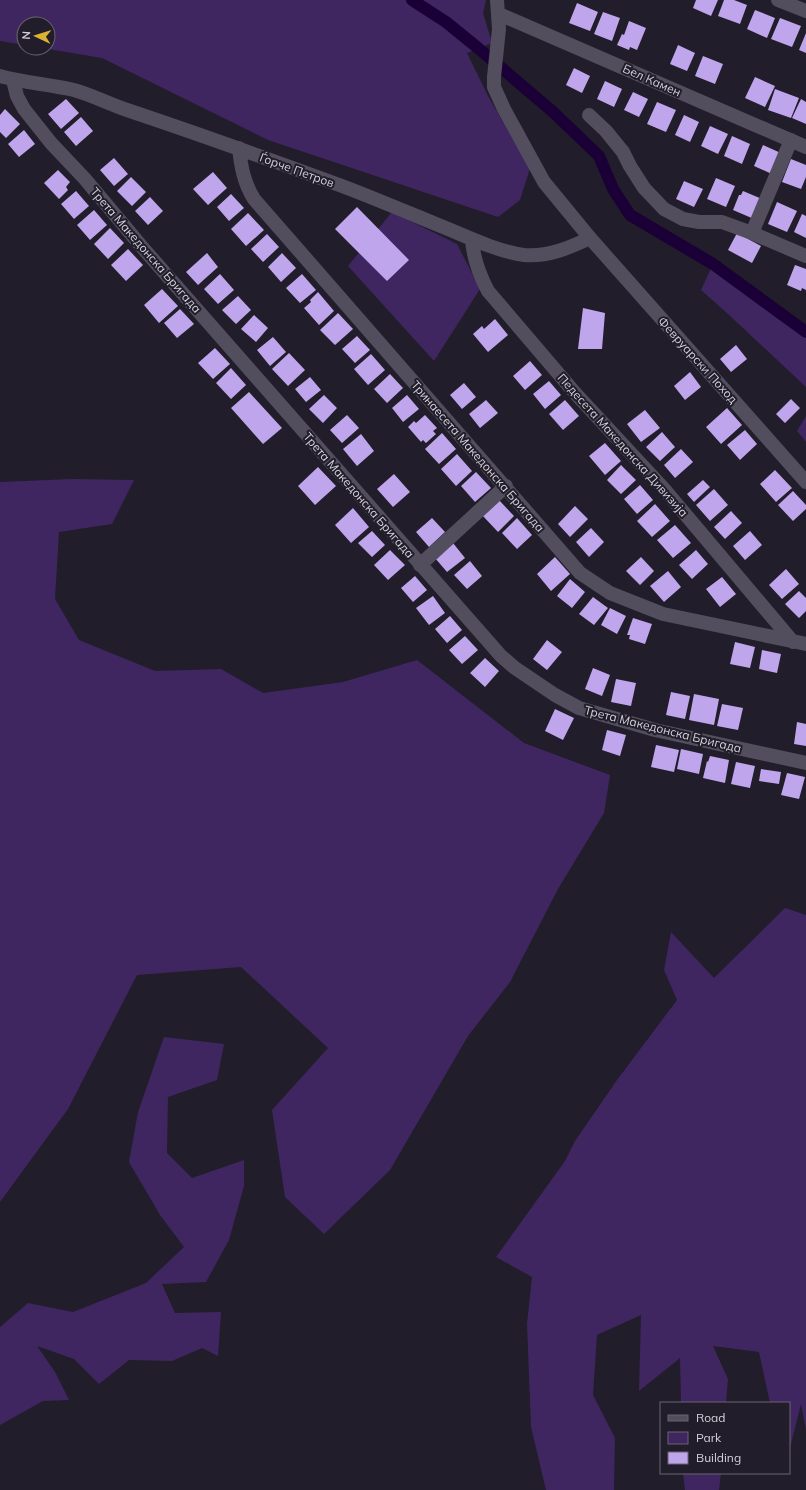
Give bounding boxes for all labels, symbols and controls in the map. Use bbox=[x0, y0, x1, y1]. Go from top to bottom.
north arrow bbox=[16, 16, 56, 56]
text: N bbox=[19, 31, 33, 40]
street label: Бел Камен bbox=[621, 61, 683, 99]
street label: Ѓорче Петров bbox=[258, 150, 337, 191]
street label: Трета Македонска Бригада bbox=[87, 184, 205, 316]
street label: Февруарски Поход bbox=[655, 314, 741, 406]
street label: Педесета Македонска Дивизија bbox=[555, 370, 691, 520]
street label: Тринаесета Македонска Бригада bbox=[408, 377, 548, 535]
street label: Трета Македонска Бригада bbox=[300, 429, 418, 561]
street label: Трета Македонска Бригада bbox=[583, 702, 743, 756]
legend bbox=[660, 1402, 790, 1474]
text: Road bbox=[696, 1410, 725, 1425]
text: Park bbox=[696, 1430, 722, 1445]
text: Building bbox=[696, 1450, 741, 1465]

